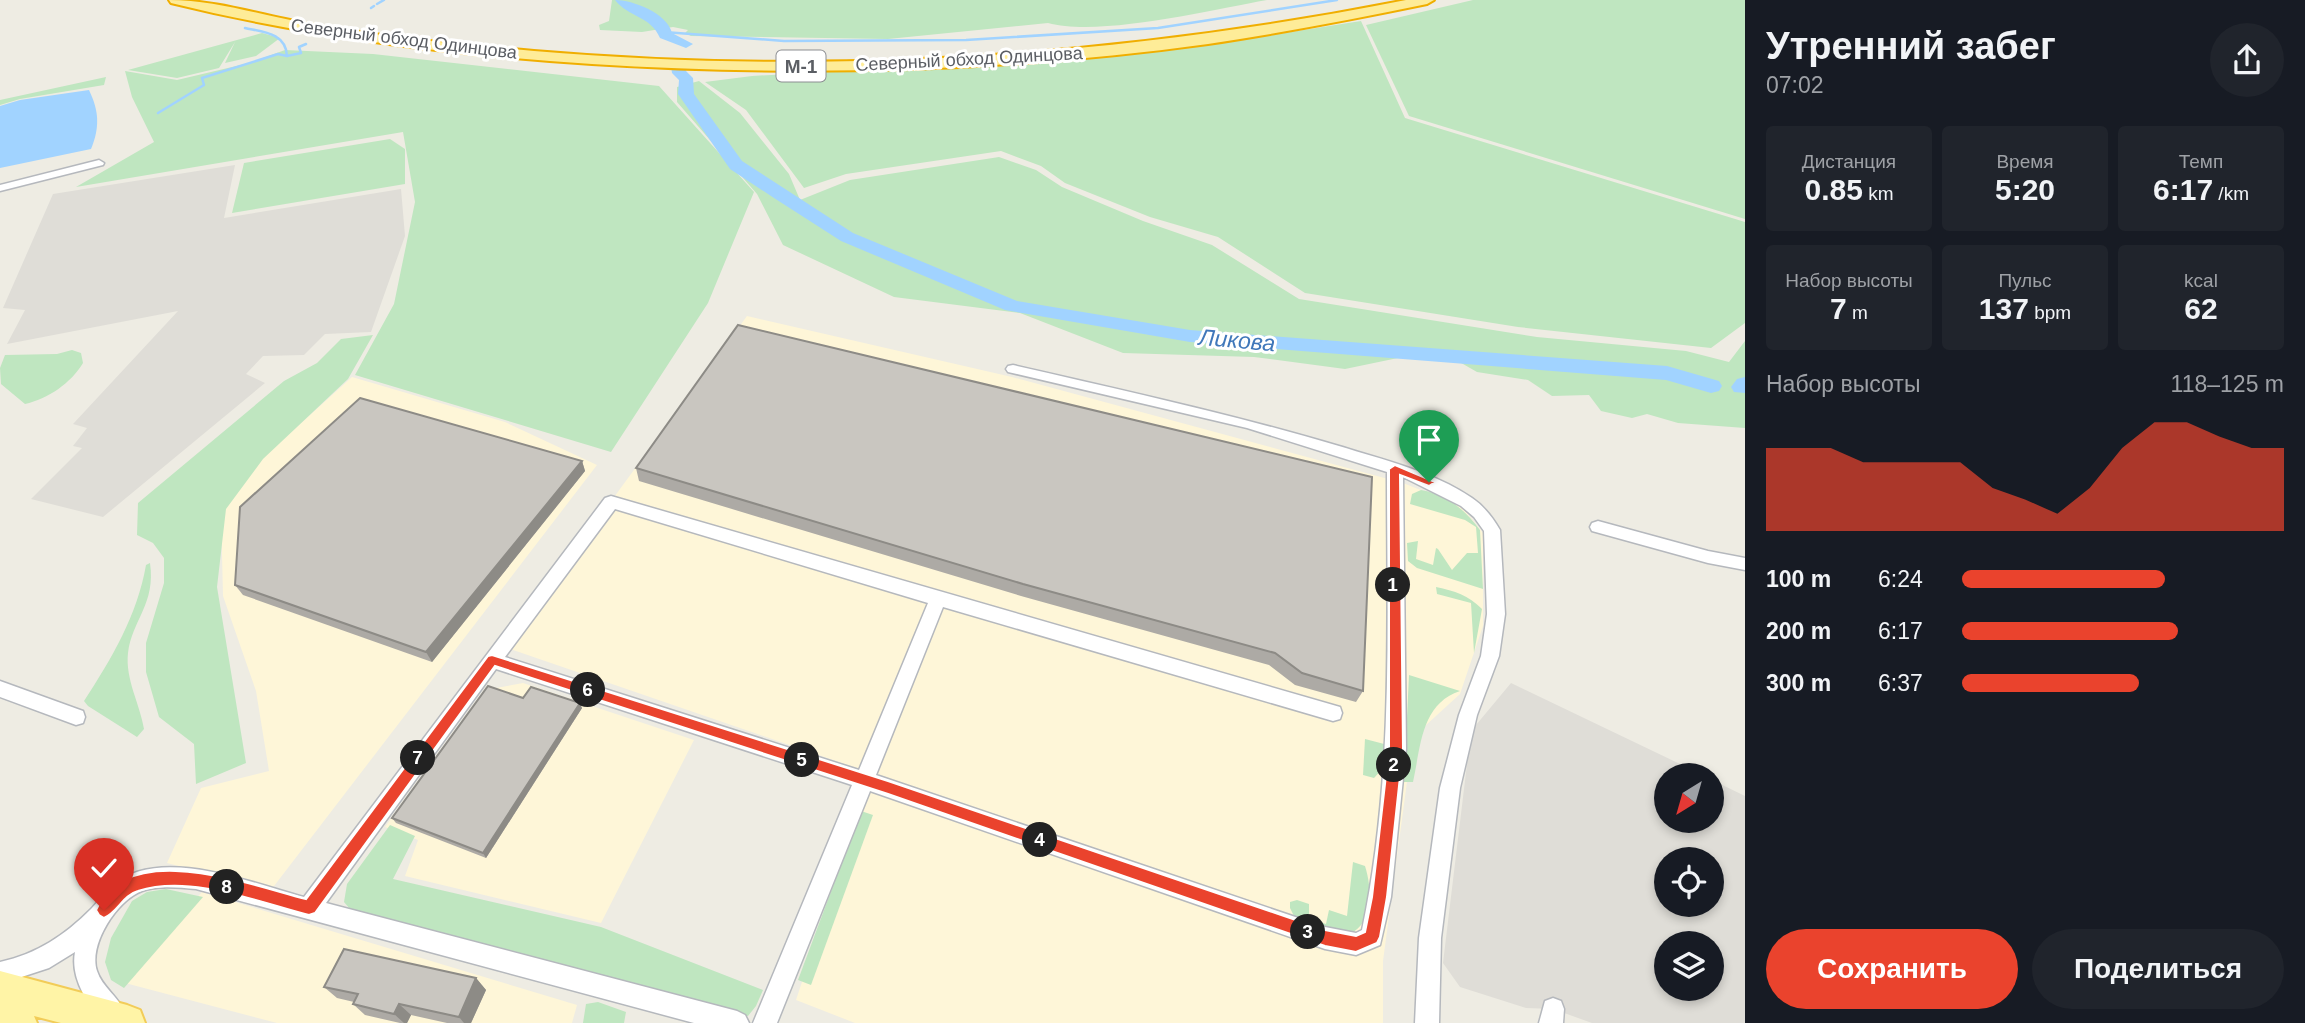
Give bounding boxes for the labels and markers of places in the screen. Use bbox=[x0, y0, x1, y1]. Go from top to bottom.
pin bbox=[1399, 410, 1459, 482]
pin: 1 bbox=[1376, 568, 1410, 602]
pin: 6 bbox=[570, 672, 606, 708]
pin: 7 bbox=[400, 740, 436, 776]
pin: 5 bbox=[784, 742, 820, 778]
pin: 2 bbox=[1376, 748, 1412, 782]
pin: 4 bbox=[1023, 822, 1058, 858]
pin bbox=[74, 838, 134, 910]
pin: 8 bbox=[210, 870, 244, 904]
pin: 3 bbox=[1290, 914, 1326, 950]

